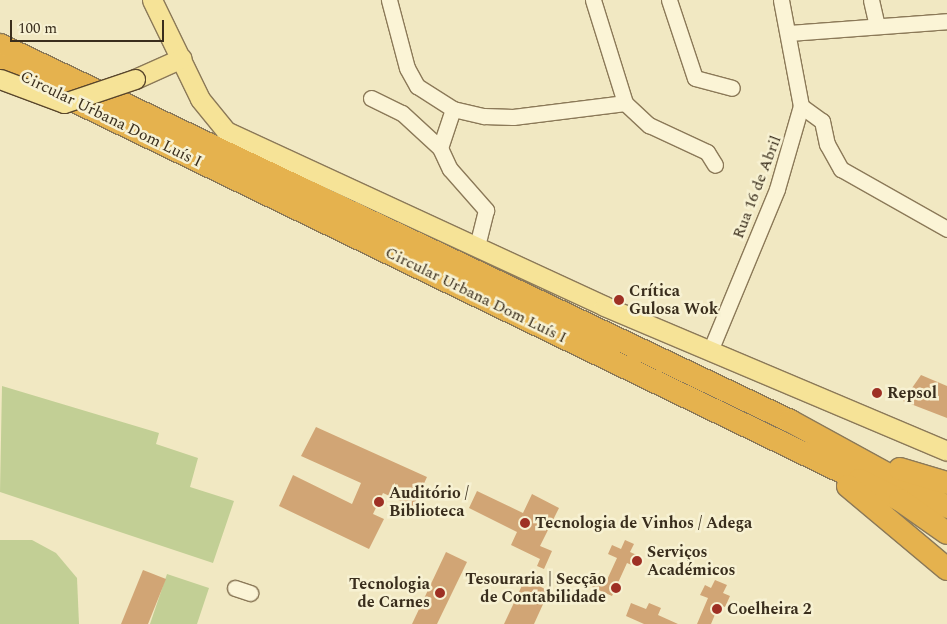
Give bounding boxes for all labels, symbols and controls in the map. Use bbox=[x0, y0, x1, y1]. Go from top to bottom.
scale bar bbox=[12, 10, 166, 42]
text: 100 m bbox=[18, 17, 57, 40]
street label: Circular Urbana Dom Luís I bbox=[17, 67, 205, 171]
street label: Rua 16 de Abril bbox=[729, 133, 785, 241]
street label: Circular Urbana Dom Luís I bbox=[382, 243, 570, 347]
place label: Crítica Gulosa Wok bbox=[629, 281, 718, 319]
marker: Crítica Gulosa Wok bbox=[613, 294, 625, 306]
place label: Repsol bbox=[887, 383, 937, 403]
marker: Repsol bbox=[871, 387, 883, 399]
place label: Auditório / Biblioteca bbox=[389, 483, 469, 521]
marker: Auditório / Biblioteca bbox=[373, 496, 385, 508]
place label: Tecnologia de Vinhos / Adega bbox=[535, 513, 752, 533]
marker: Tecnologia de Vinhos / Adega bbox=[519, 517, 531, 529]
place label: Serviços Académicos bbox=[647, 542, 735, 580]
marker: Serviços Académicos bbox=[631, 555, 643, 567]
place label: Tesouraria | Secção de Contabilidade bbox=[465, 569, 606, 607]
place label: Tecnologia de Carnes bbox=[349, 574, 430, 612]
marker: Tesouraria | Secção de Contabilidade bbox=[610, 582, 622, 594]
marker: Tecnologia de Carnes bbox=[434, 587, 446, 599]
place label: Coelheira 2 bbox=[727, 599, 812, 619]
marker: Coelheira 2 bbox=[711, 603, 723, 615]

